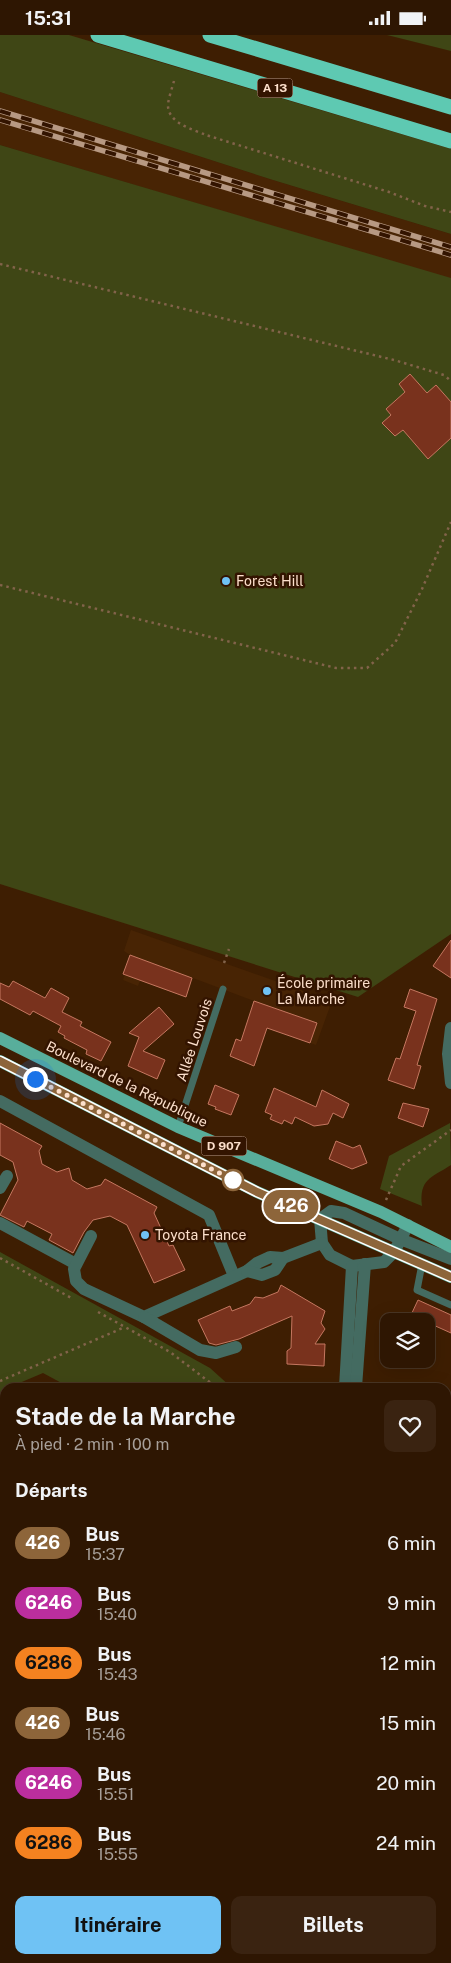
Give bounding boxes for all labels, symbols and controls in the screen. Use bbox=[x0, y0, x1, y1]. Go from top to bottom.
text: 15:31 bbox=[25, 7, 72, 29]
road number: A 13 bbox=[258, 79, 292, 97]
place label: Forest Hill bbox=[236, 573, 304, 589]
marker: Forest Hill bbox=[220, 575, 232, 587]
place label: École primaire La Marche bbox=[277, 974, 370, 1007]
marker: École primaire La Marche bbox=[261, 985, 273, 997]
street label: Allée Louvois bbox=[173, 997, 215, 1083]
street label: Boulevard de la République bbox=[44, 1038, 210, 1130]
your location bbox=[23, 1067, 48, 1092]
road number: D 907 bbox=[202, 1137, 246, 1155]
unlabelled marker bbox=[222, 1169, 244, 1191]
line badge: 426 bbox=[262, 1190, 320, 1222]
text: 426 bbox=[273, 1195, 309, 1216]
place label: Toyota France bbox=[155, 1227, 247, 1243]
marker: Toyota France bbox=[139, 1229, 151, 1241]
map controls bbox=[380, 1313, 435, 1368]
button: layers bbox=[380, 1313, 435, 1368]
button: heart bbox=[384, 1400, 436, 1452]
text: Stade de la Marche bbox=[15, 1402, 236, 1430]
text: À pied · 2 min · 100 m bbox=[15, 1435, 169, 1454]
text: Départs bbox=[15, 1479, 87, 1501]
text: Bus bbox=[85, 1523, 119, 1545]
text: 426 bbox=[25, 1532, 60, 1553]
text: 6 min bbox=[387, 1532, 436, 1554]
text: 15:37 bbox=[85, 1545, 125, 1564]
text: Bus bbox=[97, 1583, 131, 1605]
text: 6246 bbox=[25, 1592, 72, 1613]
text: 9 min bbox=[387, 1592, 436, 1614]
text: 15:40 bbox=[97, 1605, 137, 1624]
text: Bus bbox=[97, 1643, 132, 1665]
text: 6286 bbox=[25, 1652, 72, 1673]
text: 12 min bbox=[380, 1652, 436, 1674]
text: 15:43 bbox=[97, 1665, 138, 1684]
text: Bus bbox=[85, 1703, 119, 1725]
text: 426 bbox=[25, 1712, 60, 1733]
text: 15 min bbox=[379, 1712, 436, 1734]
text: 15:46 bbox=[85, 1725, 125, 1744]
text: Bus bbox=[97, 1763, 131, 1785]
text: 6246 bbox=[25, 1772, 72, 1793]
text: 20 min bbox=[376, 1772, 436, 1794]
text: 15:51 bbox=[97, 1785, 134, 1804]
text: Bus bbox=[97, 1823, 132, 1845]
text: 6286 bbox=[25, 1832, 72, 1853]
text: 24 min bbox=[376, 1832, 436, 1854]
text: 15:55 bbox=[97, 1845, 138, 1864]
button: Itinéraire bbox=[15, 1896, 221, 1954]
button: Billets bbox=[231, 1896, 436, 1954]

